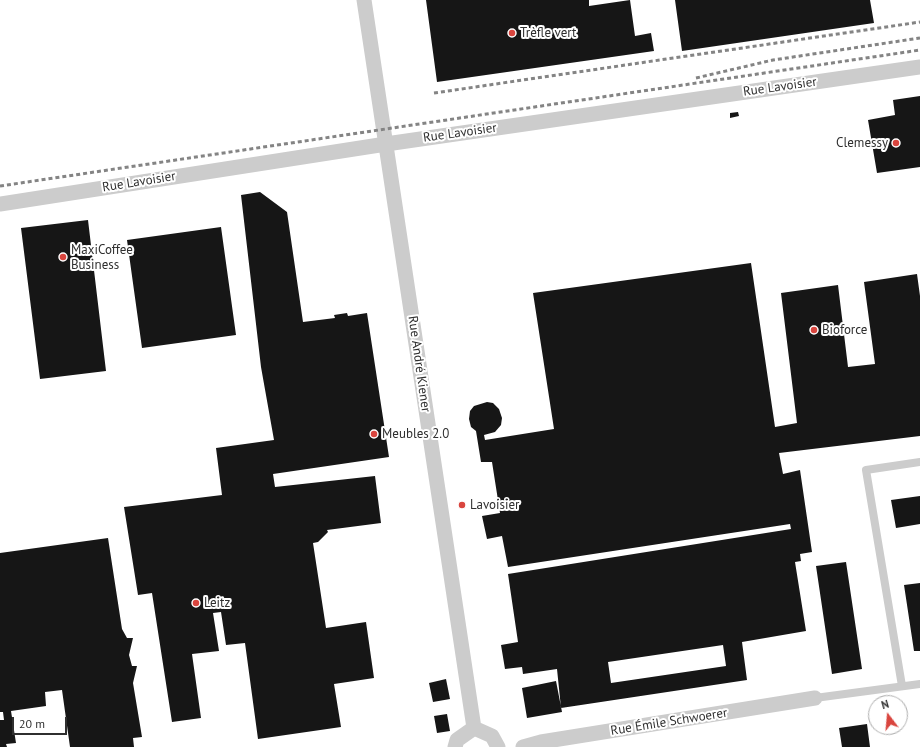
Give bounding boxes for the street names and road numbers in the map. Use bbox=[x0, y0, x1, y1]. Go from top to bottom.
street label: Rue Lavoisier bbox=[742, 74, 818, 100]
street label: Rue Lavoisier bbox=[422, 120, 498, 146]
street label: Rue Lavoisier bbox=[101, 168, 177, 196]
street label: Rue André Kiener bbox=[405, 315, 433, 413]
street label: Rue Émile Schwoerer bbox=[610, 705, 728, 739]

